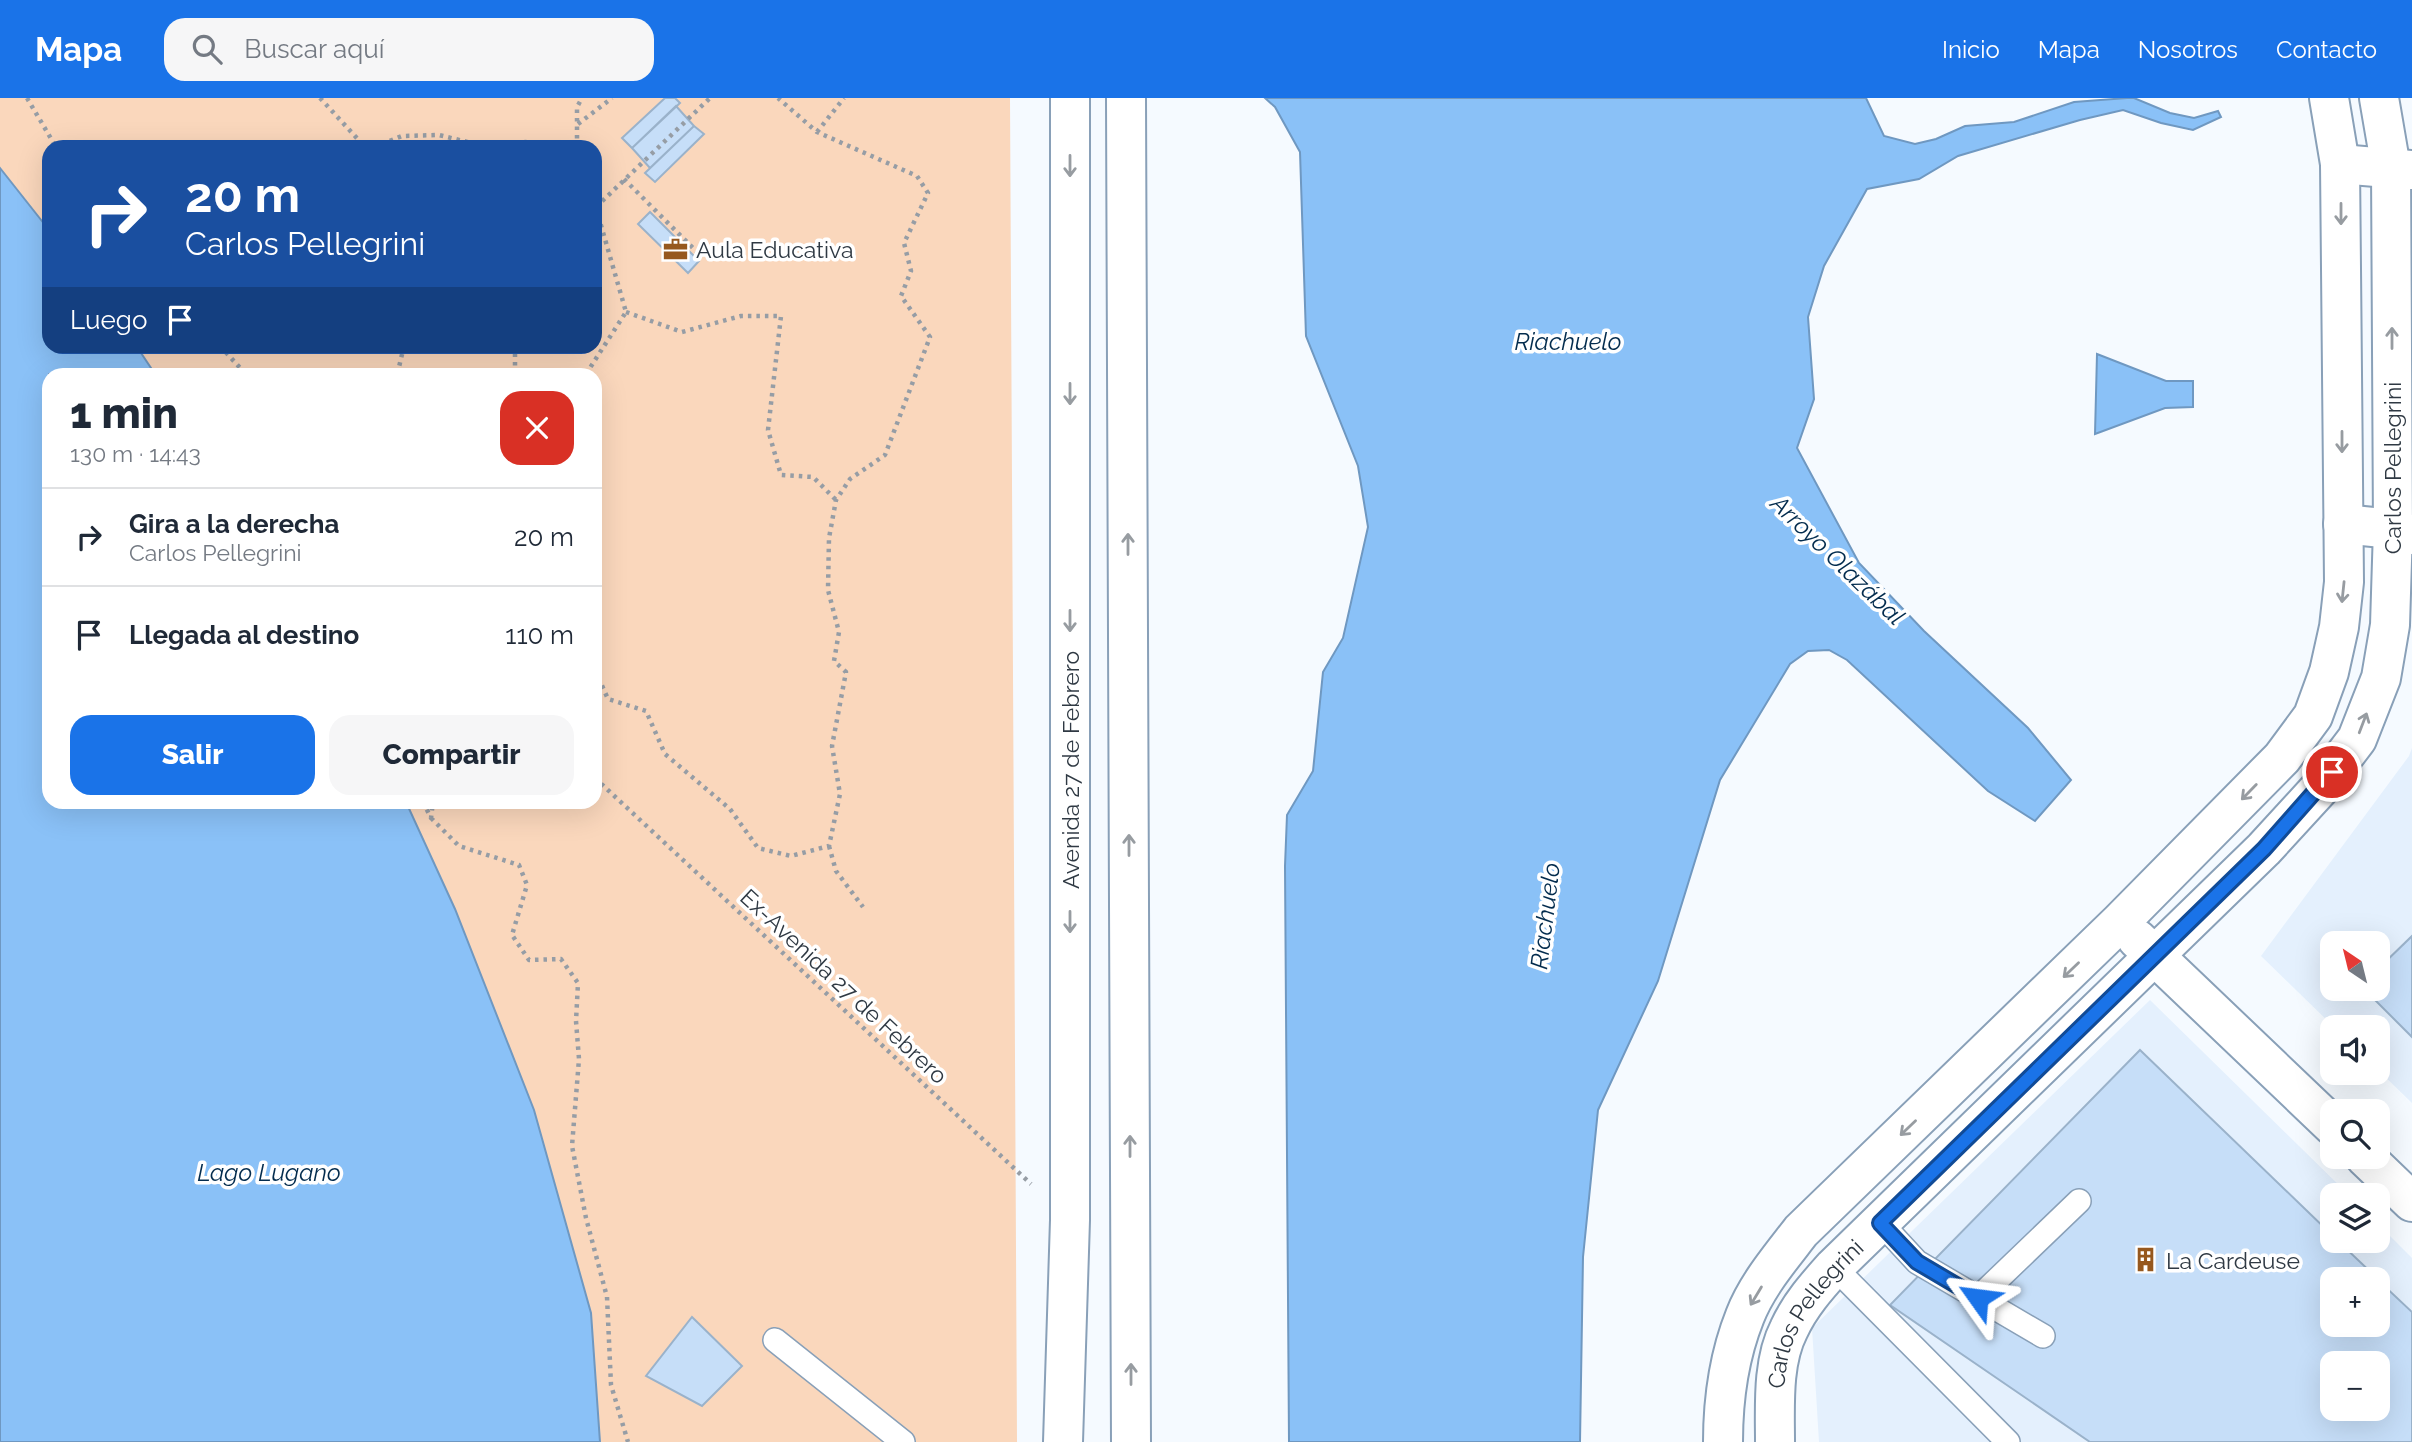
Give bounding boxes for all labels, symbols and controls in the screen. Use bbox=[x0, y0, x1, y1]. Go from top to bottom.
search box bbox=[164, 18, 654, 81]
text: Mapa bbox=[35, 30, 122, 69]
icon: search bbox=[188, 30, 226, 68]
text: Buscar aquí bbox=[244, 34, 384, 64]
text: Inicio bbox=[1942, 35, 2000, 64]
text: Mapa bbox=[2038, 35, 2100, 64]
text: Nosotros bbox=[2138, 35, 2238, 64]
text: Contacto bbox=[2276, 35, 2377, 64]
one-way arrow bbox=[1063, 154, 1077, 177]
text: 20 m bbox=[185, 166, 300, 223]
icon: right bbox=[70, 168, 161, 259]
one-way arrow bbox=[2334, 202, 2347, 225]
text: Carlos Pellegrini bbox=[185, 225, 425, 262]
office icon: Aula Educativa bbox=[662, 235, 690, 263]
place label: Aula Educativa bbox=[696, 236, 854, 263]
icon: arrive bbox=[161, 301, 199, 339]
text: Luego bbox=[70, 305, 147, 335]
water label: Riachuelo bbox=[1515, 327, 1621, 356]
one-way arrow bbox=[2385, 327, 2399, 350]
one-way arrow bbox=[1063, 382, 1077, 405]
street label: Carlos Pellegrini bbox=[2379, 382, 2406, 554]
text: 1 min bbox=[70, 389, 178, 438]
button: close bbox=[500, 391, 574, 465]
one-way arrow bbox=[2335, 430, 2349, 453]
text: 130 m · 14:43 bbox=[70, 440, 201, 467]
water label: Arroyo Olazábal bbox=[1764, 488, 1911, 631]
text: Gira a la derecha bbox=[129, 509, 339, 539]
icon: right bbox=[70, 518, 108, 556]
text: 20 m bbox=[514, 522, 574, 552]
one-way arrow bbox=[1121, 533, 1135, 556]
text: Carlos Pellegrini bbox=[129, 539, 302, 566]
one-way arrow bbox=[2336, 580, 2349, 603]
one-way arrow bbox=[1063, 609, 1077, 632]
icon: arrive bbox=[70, 616, 108, 654]
text: Llegada al destino bbox=[129, 620, 359, 650]
text: 110 m bbox=[505, 620, 574, 650]
street label: Avenida 27 de Febrero bbox=[1057, 651, 1084, 889]
one-way arrow bbox=[2357, 713, 2370, 735]
button: Salir bbox=[70, 715, 315, 795]
button: Compartir bbox=[329, 715, 574, 795]
pin bbox=[2302, 742, 2362, 802]
icon: arrive bbox=[2313, 753, 2351, 791]
one-way arrow bbox=[2241, 783, 2258, 800]
one-way arrow bbox=[1122, 834, 1136, 857]
water label: Riachuelo bbox=[1524, 861, 1566, 971]
street label: Ex-Avenida 27 de Febrero bbox=[735, 883, 953, 1089]
one-way arrow bbox=[1063, 910, 1077, 933]
north arrow bbox=[2320, 931, 2390, 1001]
map controls bbox=[2320, 931, 2390, 1421]
one-way arrow bbox=[2063, 961, 2080, 978]
button: sound bbox=[2320, 1015, 2390, 1085]
button: search bbox=[2320, 1099, 2390, 1169]
one-way arrow bbox=[1900, 1119, 1917, 1136]
one-way arrow bbox=[1123, 1135, 1137, 1158]
water label: Lago Lugano bbox=[197, 1158, 341, 1187]
button: layers bbox=[2320, 1183, 2390, 1253]
street label: Carlos Pellegrini bbox=[1762, 1233, 1868, 1390]
building icon: La Cardeuse bbox=[2132, 1246, 2160, 1274]
place label: La Cardeuse bbox=[2166, 1247, 2300, 1274]
position arrow bbox=[1941, 1261, 2015, 1335]
button: + bbox=[2320, 1267, 2390, 1337]
one-way arrow bbox=[1749, 1285, 1763, 1305]
button: − bbox=[2320, 1351, 2390, 1421]
one-way arrow bbox=[1124, 1363, 1138, 1386]

